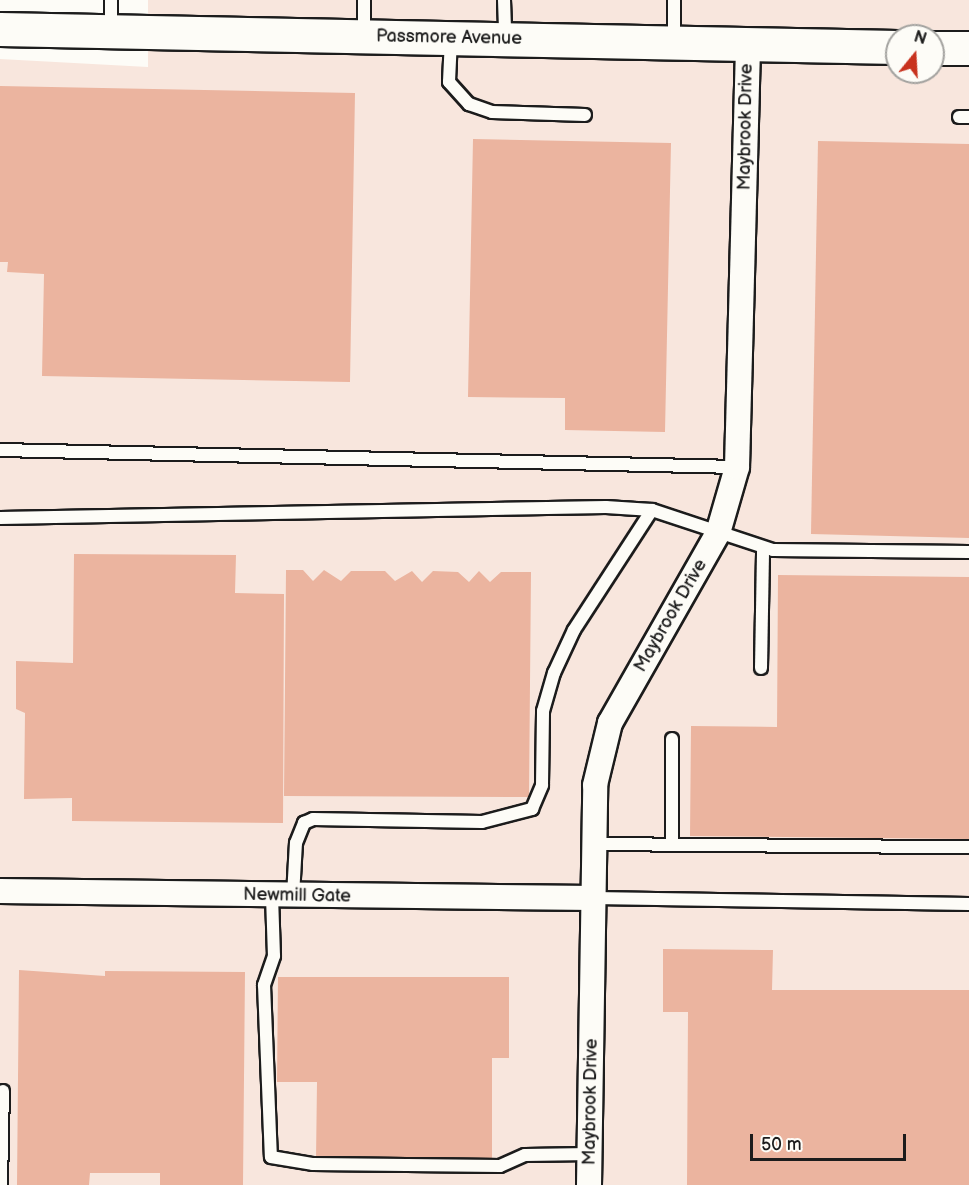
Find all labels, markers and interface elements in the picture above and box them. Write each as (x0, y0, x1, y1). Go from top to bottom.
north arrow (885, 24, 945, 84)
street label: Passmore Avenue (376, 26, 522, 50)
text: N (911, 27, 929, 49)
street label: Maybrook Drive (734, 64, 758, 190)
street label: Maybrook Drive (630, 556, 712, 676)
street label: Newmill Gate (243, 884, 351, 908)
street label: Maybrook Drive (579, 1039, 603, 1165)
scale bar (753, 1122, 909, 1160)
text: 50 m (761, 1134, 802, 1155)

